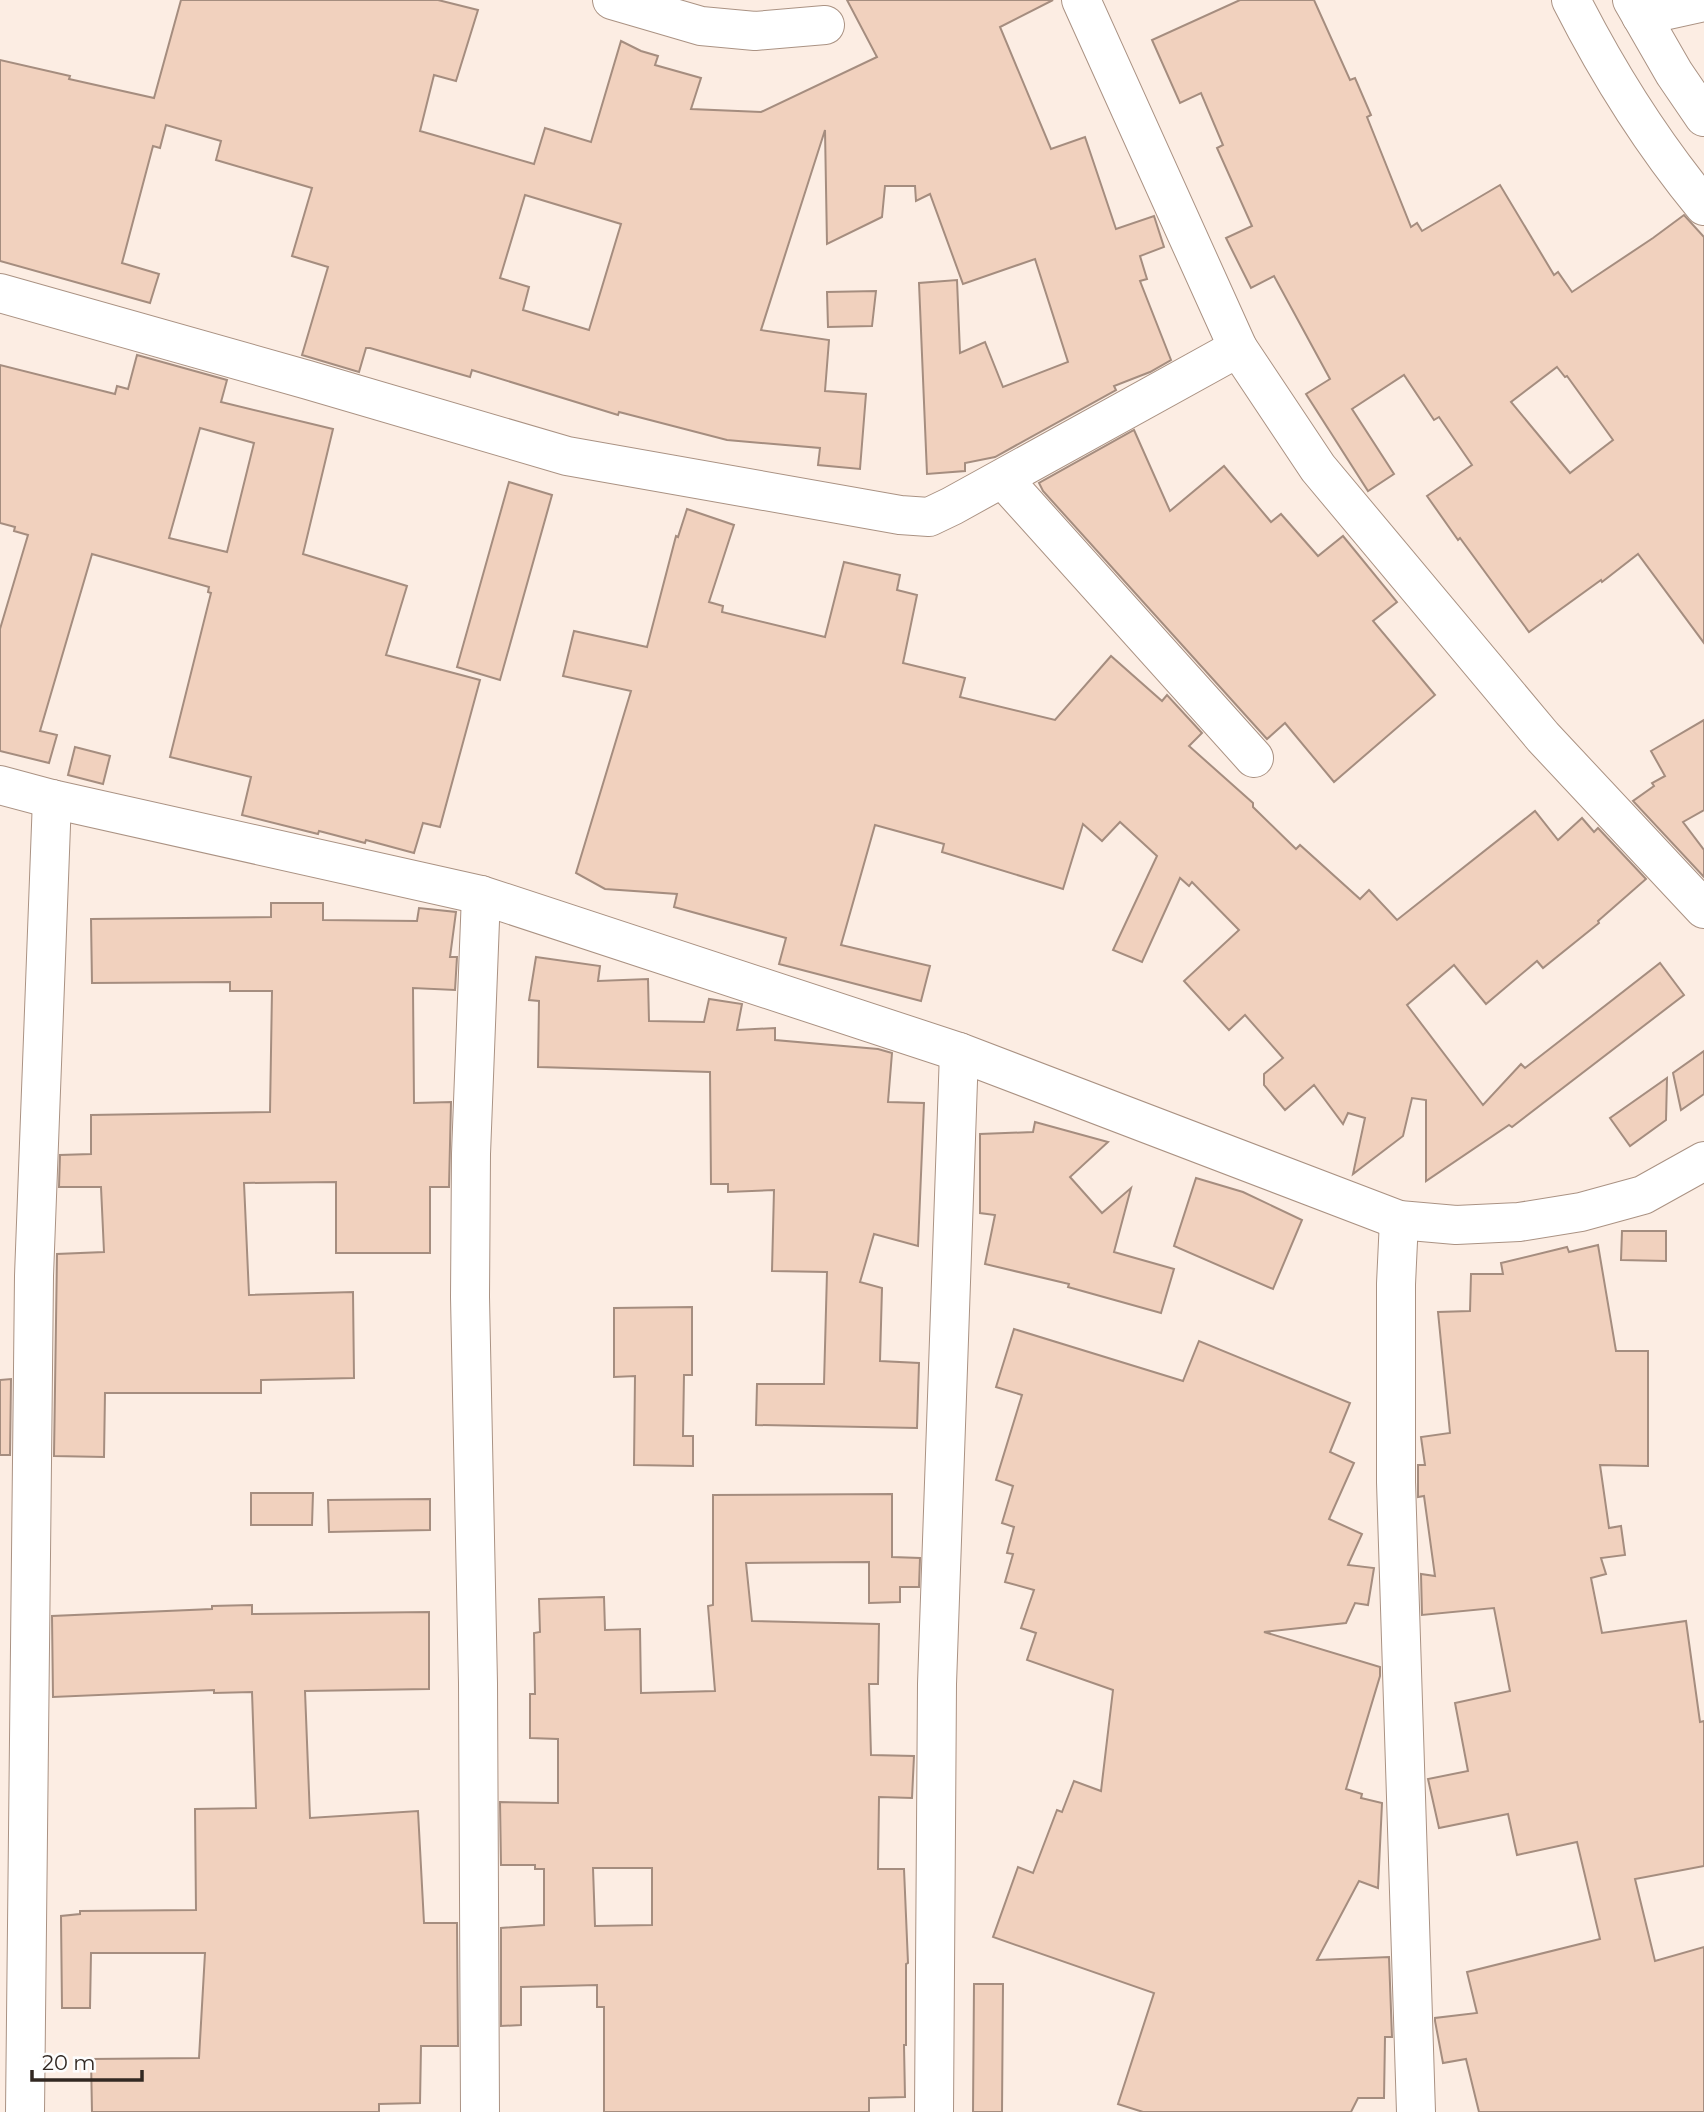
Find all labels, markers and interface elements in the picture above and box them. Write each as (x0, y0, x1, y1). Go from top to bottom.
scale bar (32, 2038, 142, 2082)
text: 20 m (42, 2050, 96, 2075)

